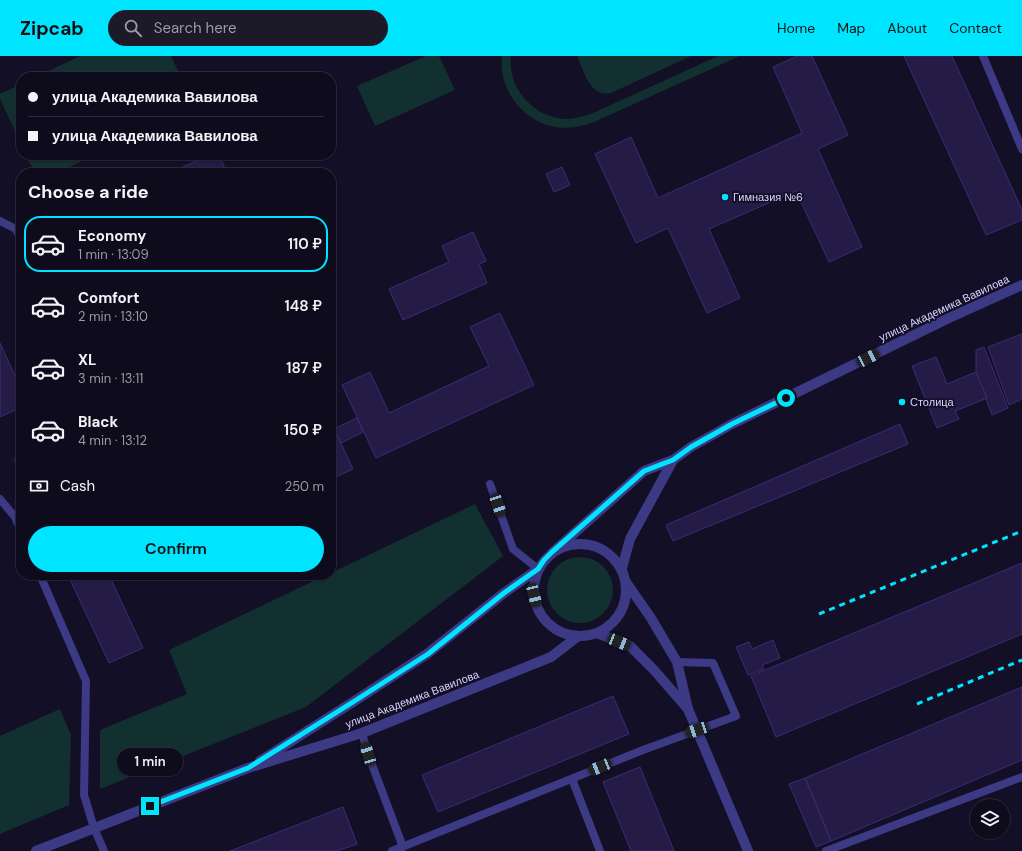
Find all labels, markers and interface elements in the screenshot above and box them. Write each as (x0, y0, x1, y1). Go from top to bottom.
search box (108, 10, 388, 46)
text: Zipcab (20, 16, 84, 41)
icon: search (122, 17, 144, 39)
text: Search here (154, 18, 237, 38)
text: Home (777, 19, 815, 37)
text: Map (837, 19, 865, 37)
text: About (887, 19, 927, 37)
text: Contact (949, 19, 1002, 37)
text: улица Академика Вавилова (52, 87, 258, 107)
text: улица Академика Вавилова (52, 126, 258, 146)
text: Choose a ride (28, 180, 149, 204)
place label: Гимназия №6 (733, 190, 803, 204)
marker: Гимназия №6 (720, 192, 730, 202)
icon: car (30, 226, 66, 262)
text: Economy (78, 226, 146, 246)
text: 110 ₽ (288, 234, 322, 254)
text: 1 min · 13:09 (78, 246, 149, 263)
street label: улица Академика Вавилова (877, 271, 1012, 344)
icon: car (30, 288, 66, 324)
text: Comfort (78, 288, 139, 308)
text: 148 ₽ (284, 296, 322, 316)
text: 2 min · 13:10 (78, 308, 148, 325)
car (855, 347, 881, 369)
icon: car (30, 350, 66, 386)
text: XL (78, 350, 96, 370)
text: 187 ₽ (286, 358, 322, 378)
text: 3 min · 13:11 (78, 370, 143, 387)
route start (777, 389, 795, 407)
place label: Столица (910, 395, 955, 409)
marker: Столица (897, 397, 907, 407)
icon: car (30, 412, 66, 448)
text: Black (78, 412, 118, 432)
text: 150 ₽ (284, 420, 322, 440)
text: 4 min · 13:12 (78, 432, 147, 449)
icon: cash (28, 475, 50, 497)
text: Cash (60, 476, 95, 496)
text: 250 m (285, 478, 324, 495)
car (488, 492, 508, 518)
button: Confirm (28, 526, 324, 572)
car (525, 582, 543, 608)
car (606, 632, 632, 652)
street label: улица Академика Вавилова (343, 667, 482, 731)
car (684, 720, 710, 740)
car (359, 741, 377, 767)
callout: 1 min (117, 748, 183, 776)
text: 1 min (134, 753, 166, 770)
car (587, 757, 613, 777)
route end (141, 797, 159, 815)
map controls (970, 799, 1010, 839)
button: layers (970, 799, 1010, 839)

